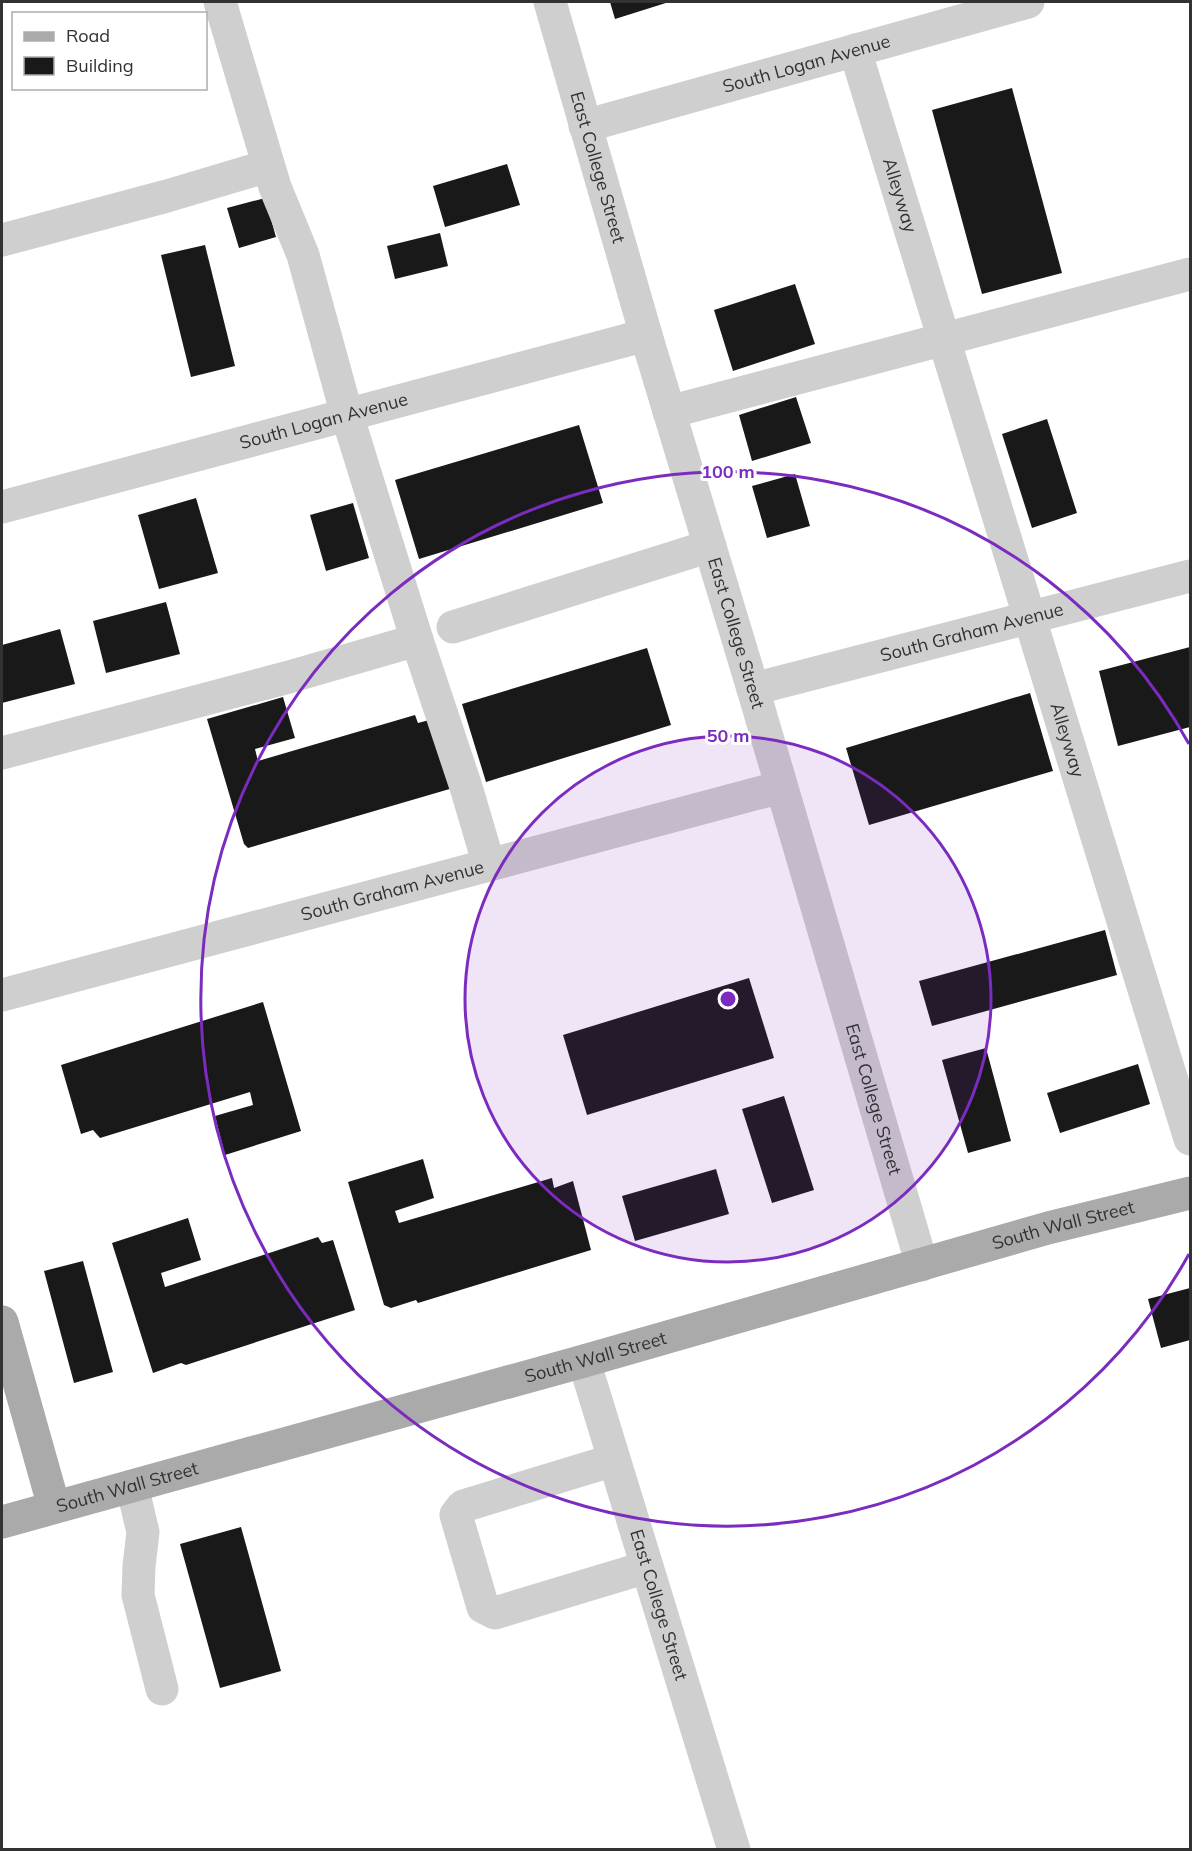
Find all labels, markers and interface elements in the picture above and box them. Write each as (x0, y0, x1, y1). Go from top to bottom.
legend (12, 12, 207, 90)
text: Road (66, 24, 110, 47)
street label: South Logan Avenue (720, 29, 893, 98)
text: Building (66, 54, 134, 77)
street label: East College Street (565, 89, 631, 246)
street label: Alleyway (878, 155, 923, 236)
street label: South Logan Avenue (237, 387, 410, 454)
text: 100 m (701, 460, 755, 483)
street label: East College Street (703, 555, 770, 711)
street label: South Graham Avenue (878, 597, 1066, 667)
street label: Alleyway (1045, 700, 1090, 781)
text: 50 m (707, 724, 749, 747)
street label: South Graham Avenue (298, 855, 486, 926)
centre of rings (718, 989, 738, 1009)
street label: East College Street (841, 1021, 907, 1178)
street label: South Wall Street (989, 1195, 1137, 1254)
street label: South Wall Street (522, 1326, 669, 1388)
street label: South Wall Street (54, 1456, 201, 1517)
street label: East College Street (625, 1526, 693, 1683)

